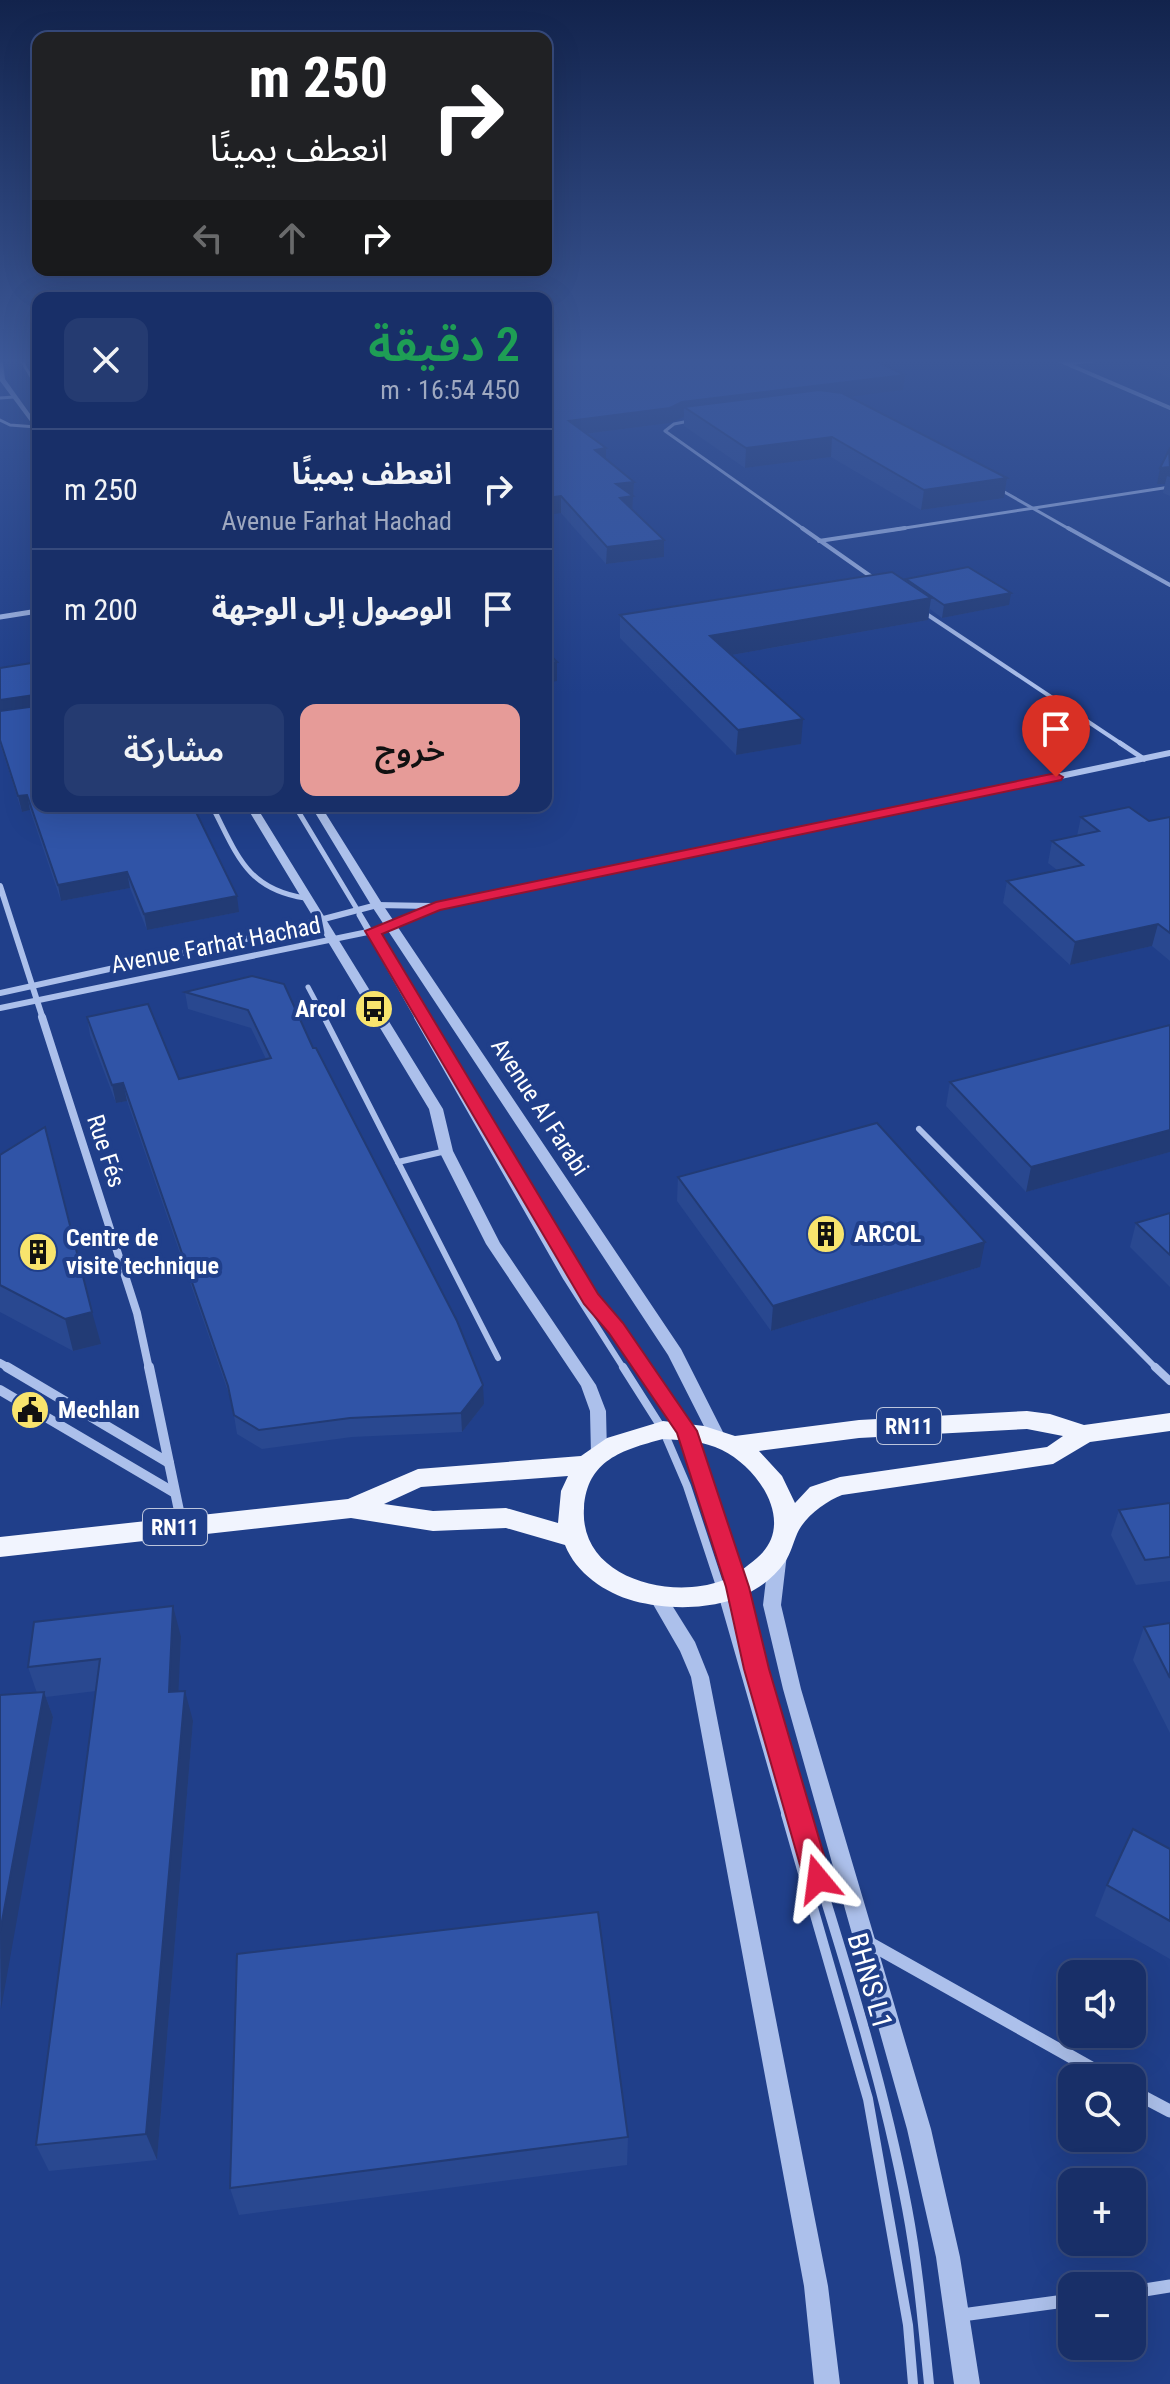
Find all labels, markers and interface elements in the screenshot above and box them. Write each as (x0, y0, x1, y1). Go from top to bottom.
text: 250 m (249, 45, 388, 111)
icon: right (416, 64, 520, 168)
text: انعطف يمينًا (210, 128, 388, 170)
icon: left (186, 216, 230, 260)
icon: ahead (270, 216, 314, 260)
icon: right (354, 216, 398, 260)
text: 2 دقيقة (368, 316, 520, 373)
button: close (64, 318, 148, 402)
text: 450 m · 16:54 (380, 375, 520, 405)
text: انعطف يمينًا (292, 456, 452, 491)
icon: right (476, 467, 520, 511)
text: 250 m (64, 472, 138, 507)
text: Avenue Farhat Hachad (222, 506, 452, 536)
icon: arrive (476, 587, 520, 631)
text: الوصول إلى الوجهة (212, 591, 452, 626)
text: 200 m (64, 592, 138, 627)
pin (1022, 695, 1090, 777)
button: مشاركة (64, 704, 284, 796)
button: خروج (300, 704, 520, 796)
icon: arrive (1034, 707, 1078, 751)
street label: Avenue Farhat Hachad (109, 911, 323, 979)
bus stop icon: Arcol (353, 988, 395, 1030)
place label: Arcol (295, 995, 346, 1023)
street label: Avenue Al Farabi (485, 1033, 595, 1181)
street label: Rue Fés (81, 1111, 131, 1191)
building icon: ARCOL (805, 1213, 847, 1255)
place label: ARCOL (854, 1220, 921, 1248)
place label: Centre de visite technique (66, 1224, 219, 1280)
building icon: Centre de visite technique (17, 1231, 59, 1273)
public building icon: Mechlan (9, 1389, 51, 1431)
place label: Mechlan (58, 1396, 140, 1424)
road number: RN11 (877, 1408, 941, 1444)
road number: RN11 (143, 1509, 207, 1545)
position arrow (776, 1837, 860, 1921)
street label: BHNS L1 (841, 1929, 899, 2033)
map controls (1058, 1960, 1146, 2360)
button: sound (1058, 1960, 1146, 2048)
button: search (1058, 2064, 1146, 2152)
button: + (1058, 2168, 1146, 2256)
button: − (1058, 2272, 1146, 2360)

